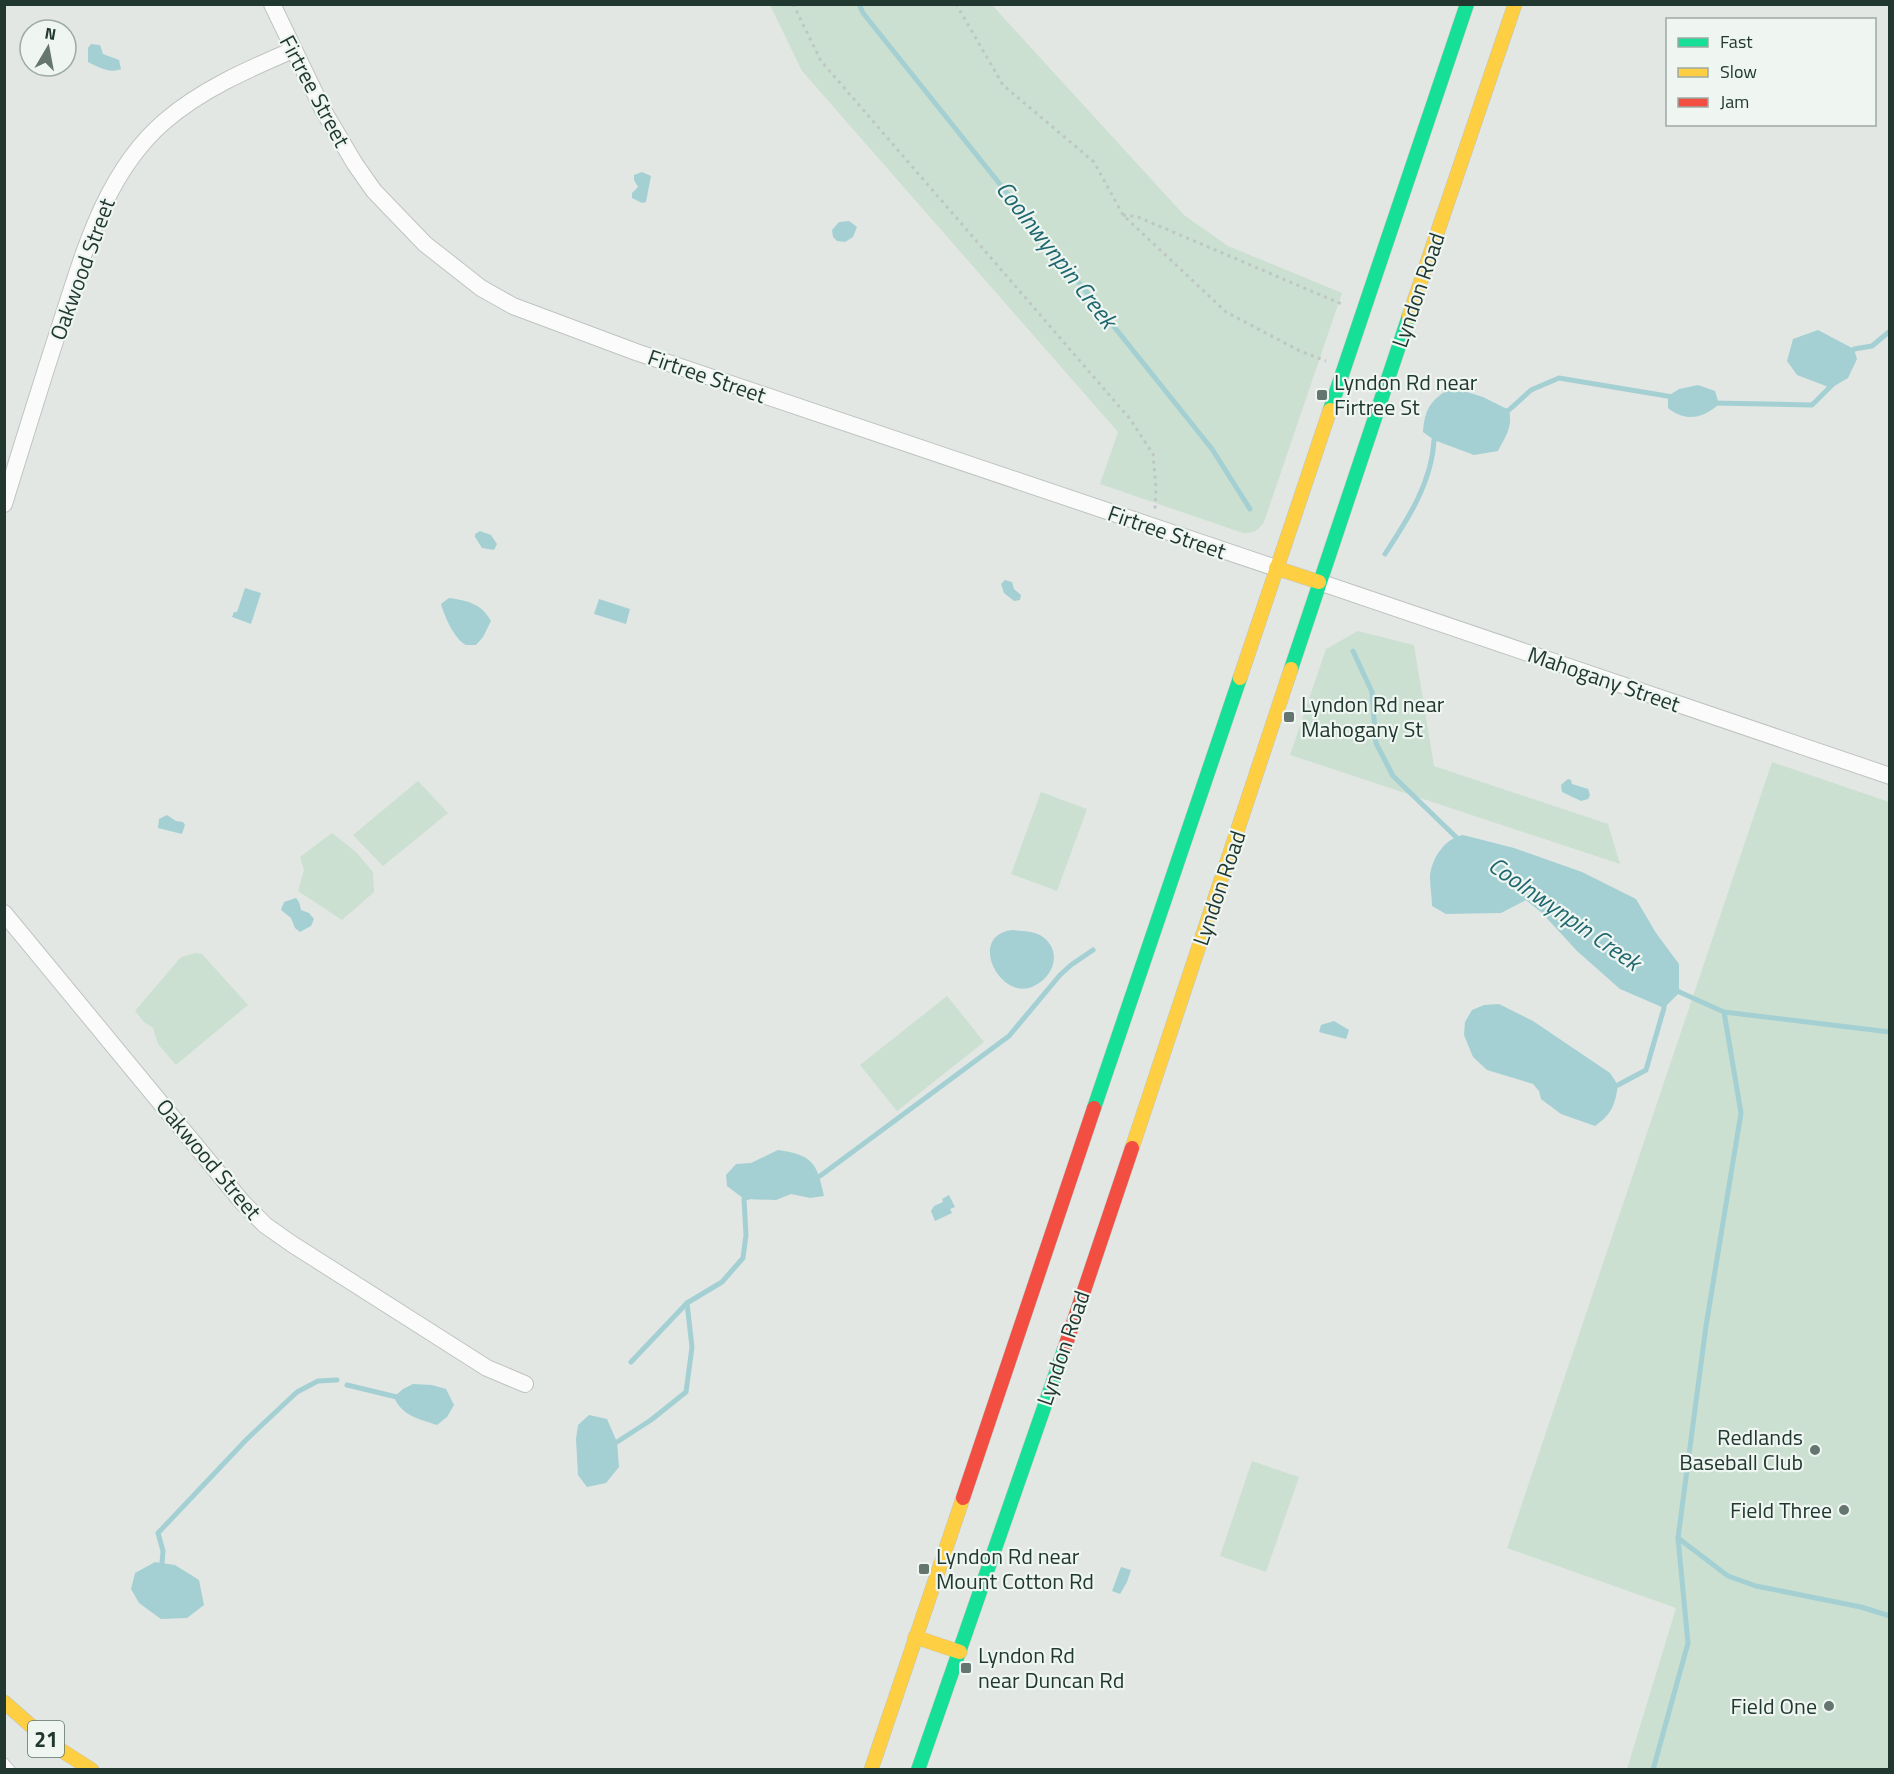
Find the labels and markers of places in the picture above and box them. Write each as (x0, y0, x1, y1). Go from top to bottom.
place label: Lyndon Rd near Firtree St (1334, 365, 1478, 424)
marker: Lyndon Rd near Firtree St (1315, 388, 1329, 402)
place label: Lyndon Rd near Mahogany St (1301, 687, 1445, 746)
marker: Lyndon Rd near Mahogany St (1282, 710, 1296, 724)
place label: Redlands Baseball Club (1679, 1420, 1803, 1479)
marker: Redlands Baseball Club (1808, 1443, 1822, 1457)
place label: Field Three (1730, 1493, 1832, 1527)
marker: Field Three (1837, 1503, 1851, 1517)
place label: Lyndon Rd near Mount Cotton Rd (936, 1539, 1094, 1598)
marker: Lyndon Rd near Mount Cotton Rd (917, 1562, 931, 1576)
place label: Lyndon Rd near Duncan Rd (978, 1638, 1124, 1697)
marker: Lyndon Rd near Duncan Rd (959, 1661, 973, 1675)
place label: Field One (1730, 1689, 1817, 1723)
marker: Field One (1822, 1699, 1836, 1713)

